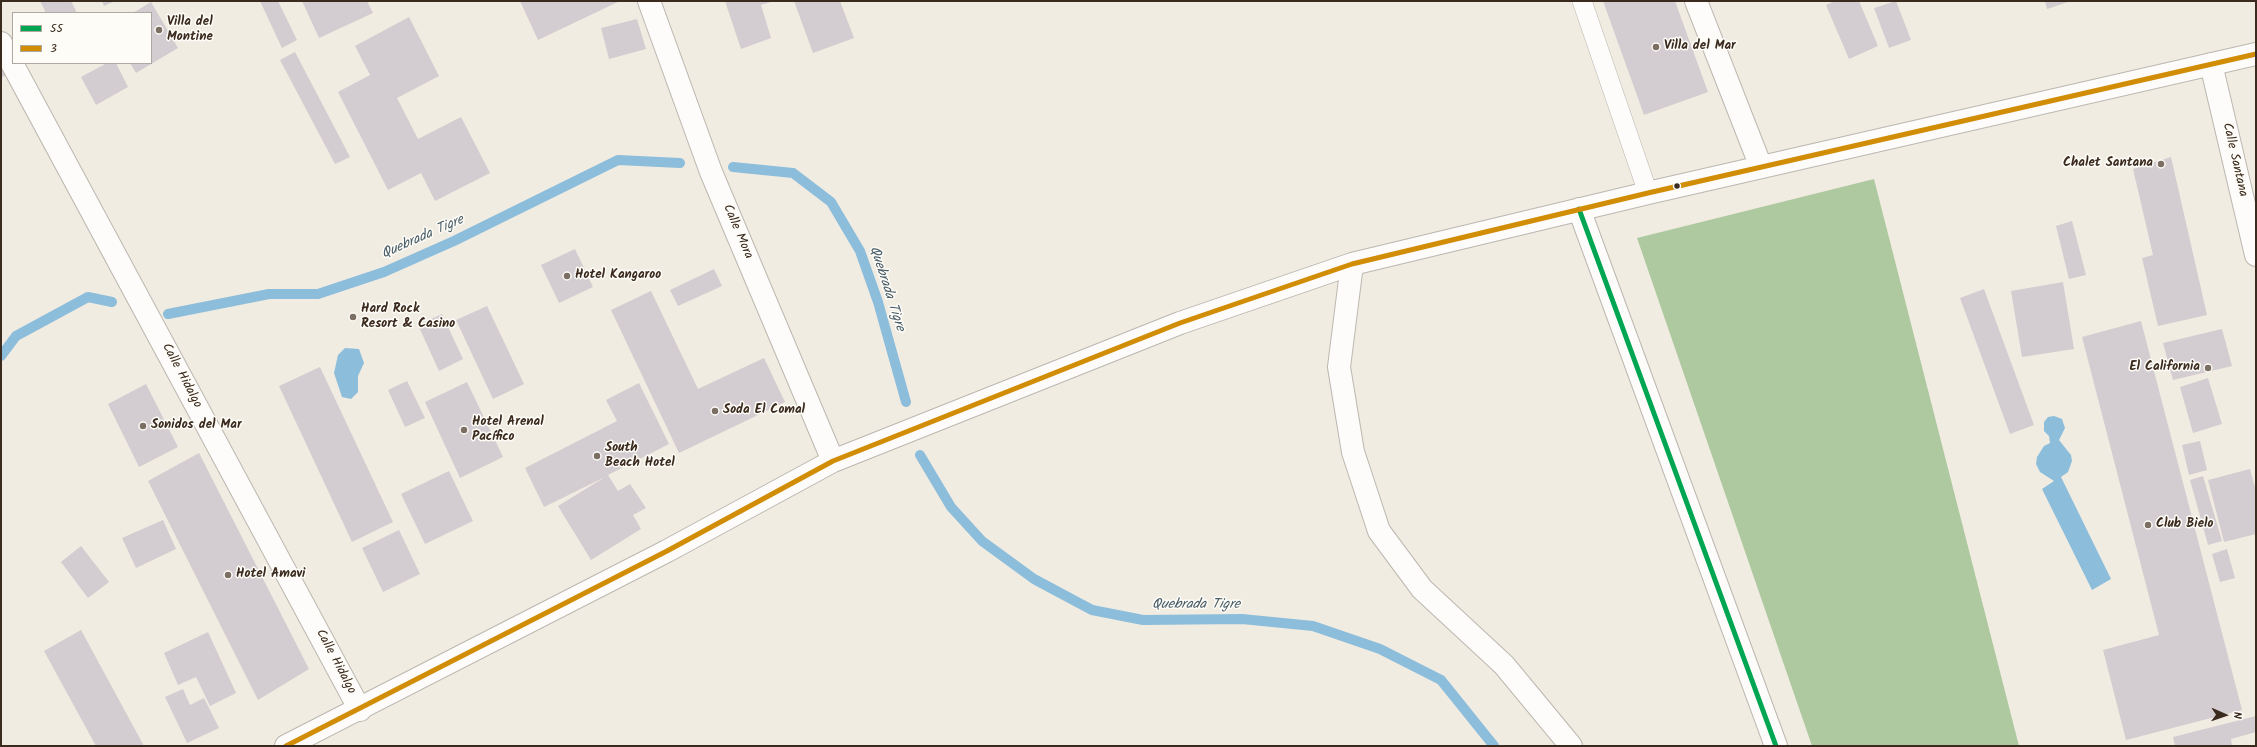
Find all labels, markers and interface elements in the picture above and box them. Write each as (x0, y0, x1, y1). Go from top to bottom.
legend (12, 12, 152, 64)
place label: Villa del Montine (167, 15, 213, 46)
text: 55 (50, 19, 63, 38)
marker: Villa del Montine (154, 25, 164, 35)
text: 3 (50, 39, 57, 58)
place label: Villa del Mar (1664, 39, 1736, 55)
marker: Villa del Mar (1651, 42, 1661, 52)
street label: Calle Santana (2218, 122, 2250, 198)
place label: Chalet Santana (2063, 156, 2153, 172)
marker: Chalet Santana (2156, 159, 2166, 169)
unlabelled marker (1672, 181, 1682, 191)
street label: Calle Mora (719, 202, 755, 262)
water label: Quebrada Tigre (379, 212, 467, 264)
water label: Quebrada Tigre (864, 244, 908, 334)
place label: Hotel Kangaroo (575, 268, 661, 284)
marker: Hotel Kangaroo (562, 271, 572, 281)
place label: Hard Rock Resort & Casino (361, 302, 455, 333)
marker: Hard Rock Resort & Casino (348, 312, 358, 322)
street label: Calle Hidalgo (157, 341, 205, 411)
place label: El California (2129, 360, 2200, 376)
marker: El California (2203, 363, 2213, 373)
place label: Soda El Comal (723, 403, 805, 419)
marker: Soda El Comal (710, 406, 720, 416)
place label: Hotel Arenal Pacífico (472, 415, 544, 446)
place label: Sonidos del Mar (151, 418, 242, 434)
marker: Sonidos del Mar (138, 421, 148, 431)
marker: Hotel Arenal Pacífico (459, 425, 469, 435)
place label: South Beach Hotel (605, 441, 675, 472)
marker: South Beach Hotel (592, 451, 602, 461)
place label: Club Bielo (2156, 517, 2213, 533)
marker: Club Bielo (2143, 520, 2153, 530)
place label: Hotel Amavi (236, 567, 305, 583)
marker: Hotel Amavi (223, 570, 233, 580)
water label: Quebrada Tigre (1152, 598, 1240, 614)
street label: Calle Hidalgo (311, 627, 359, 697)
north arrow (2205, 695, 2245, 735)
text: N (2228, 712, 2246, 719)

